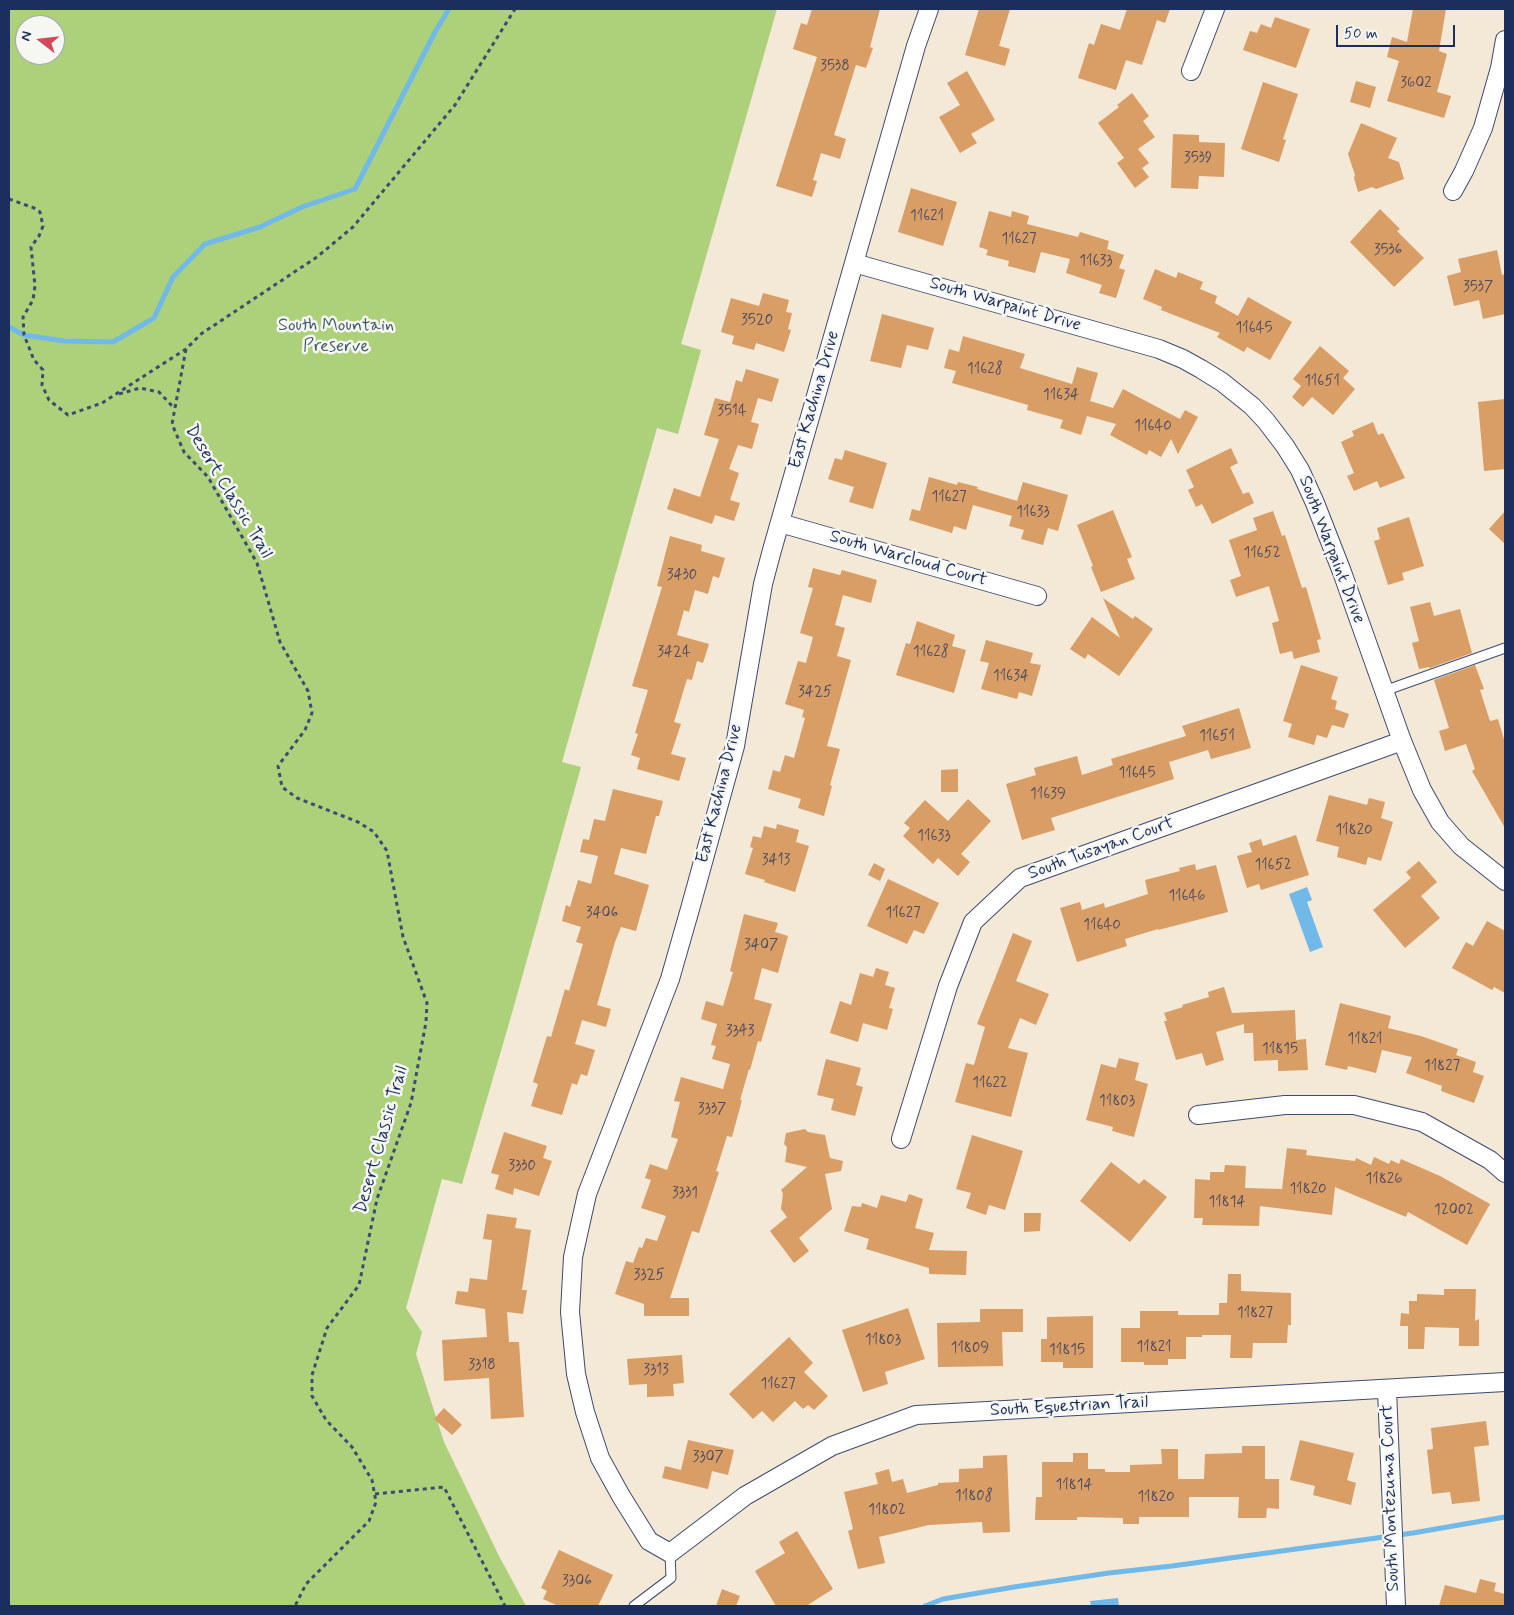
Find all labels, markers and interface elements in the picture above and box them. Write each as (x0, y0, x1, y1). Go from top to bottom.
north arrow (15, 15, 65, 65)
scale bar (1339, 15, 1458, 47)
text: 50 m (1344, 24, 1378, 44)
text: N (17, 29, 36, 43)
house number: 3538 (820, 58, 850, 76)
house number: 3602 (1400, 75, 1432, 93)
house number: 3539 (1184, 150, 1212, 168)
house number: 11621 (910, 208, 944, 226)
house number: 11627 (1001, 231, 1037, 249)
house number: 3536 (1374, 242, 1402, 260)
house number: 11633 (1079, 253, 1113, 271)
street label: South Warpaint Drive (927, 273, 1083, 337)
house number: 3537 (1463, 279, 1493, 297)
house number: 3520 (741, 312, 773, 330)
park label: South Mountain Preserve (278, 315, 394, 358)
house number: 11645 (1236, 320, 1272, 338)
street label: East Kachina Drive (785, 328, 845, 472)
house number: 11628 (967, 361, 1003, 379)
house number: 11651 (1304, 373, 1340, 391)
house number: 11634 (1043, 387, 1079, 405)
house number: 3514 (717, 403, 747, 421)
house number: 11640 (1134, 418, 1172, 436)
street label: Desert Classic Trail (180, 421, 276, 563)
street label: South Warpaint Drive (1293, 473, 1369, 627)
house number: 11627 (931, 489, 967, 507)
house number: 11633 (1016, 504, 1050, 522)
street label: South Warcloud Court (827, 526, 989, 592)
house number: 11652 (1243, 545, 1281, 563)
house number: 3430 (667, 567, 697, 585)
house number: 3424 (657, 644, 691, 662)
house number: 11628 (913, 644, 949, 662)
house number: 11634 (993, 668, 1029, 686)
house number: 3425 (798, 684, 832, 702)
street label: East Kachina Drive (692, 722, 748, 866)
house number: 11651 (1199, 728, 1235, 746)
house number: 11645 (1119, 765, 1155, 783)
house number: 11639 (1030, 786, 1066, 804)
street label: South Tusayan Court (1025, 813, 1177, 885)
house number: 11820 (1335, 822, 1373, 840)
house number: 11633 (917, 828, 951, 846)
house number: 3413 (762, 852, 790, 870)
house number: 11652 (1254, 857, 1292, 875)
house number: 11646 (1168, 888, 1206, 906)
house number: 3406 (586, 905, 618, 923)
house number: 11627 (885, 905, 921, 923)
house number: 11640 (1083, 917, 1121, 935)
house number: 3407 (744, 937, 778, 955)
house number: 3343 (726, 1023, 754, 1041)
house number: 11821 (1347, 1031, 1383, 1049)
house number: 11815 (1262, 1041, 1298, 1059)
house number: 11827 (1424, 1058, 1460, 1076)
street label: Desert Classic Trail (351, 1064, 413, 1216)
house number: 11622 (972, 1075, 1008, 1093)
house number: 11803 (1099, 1093, 1135, 1111)
house number: 3337 (698, 1101, 726, 1119)
house number: 3330 (508, 1158, 536, 1176)
house number: 11826 (1366, 1171, 1402, 1189)
house number: 11820 (1289, 1181, 1327, 1199)
house number: 3331 (672, 1185, 698, 1203)
house number: 11814 (1208, 1194, 1246, 1212)
house number: 12002 (1434, 1202, 1474, 1220)
house number: 3325 (633, 1267, 665, 1285)
house number: 11827 (1237, 1305, 1273, 1323)
house number: 11803 (865, 1332, 901, 1350)
house number: 11821 (1136, 1339, 1172, 1357)
house number: 11809 (951, 1340, 989, 1358)
house number: 11815 (1049, 1342, 1085, 1360)
house number: 3318 (468, 1357, 496, 1375)
house number: 3313 (643, 1362, 669, 1380)
house number: 11627 (760, 1376, 796, 1394)
street label: South Equestrian Trail (989, 1392, 1149, 1422)
street label: South Montezuma Court (1377, 1404, 1405, 1592)
house number: 3307 (692, 1449, 724, 1467)
house number: 11814 (1055, 1477, 1093, 1495)
house number: 11808 (955, 1488, 993, 1506)
house number: 11820 (1137, 1489, 1175, 1507)
house number: 11802 (868, 1502, 906, 1520)
house number: 3306 (562, 1573, 592, 1591)

